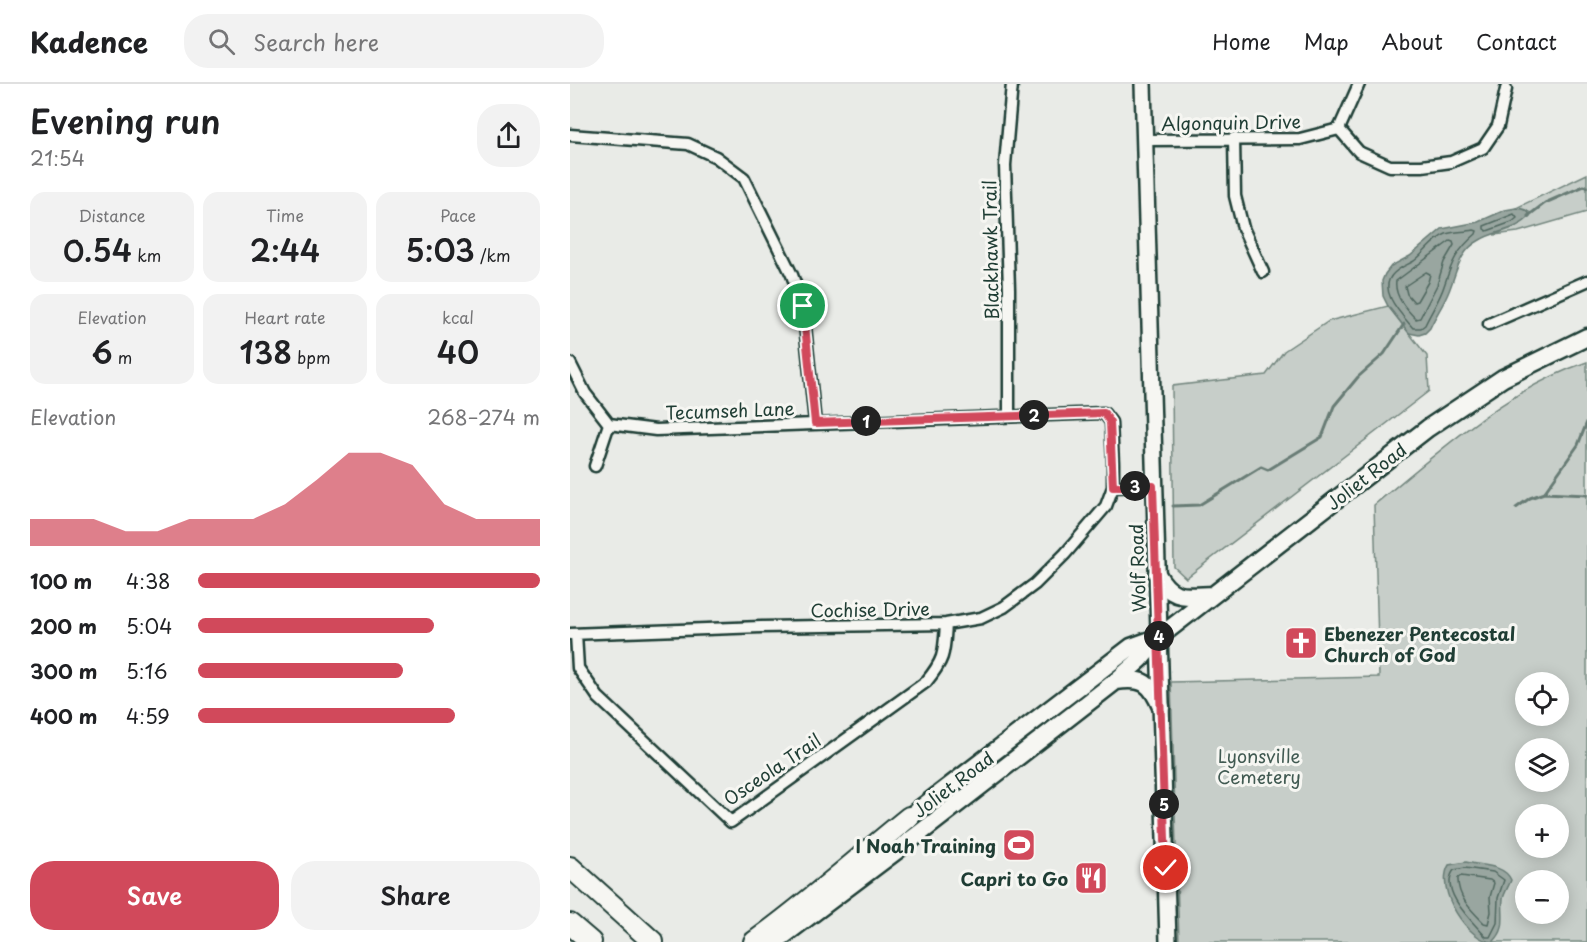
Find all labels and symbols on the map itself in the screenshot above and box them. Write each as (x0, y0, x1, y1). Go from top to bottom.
street label: Algonquin Drive (1161, 107, 1301, 137)
street label: Blackhawk Trail (975, 180, 1005, 320)
pin (777, 280, 828, 331)
street label: Tecumseh Lane (665, 394, 795, 426)
pin: 2 (1019, 400, 1049, 430)
pin: 1 (851, 406, 881, 436)
street label: Joliet Road (1320, 436, 1412, 516)
pin: 3 (1120, 471, 1150, 501)
street label: Wolf Road (1122, 523, 1152, 613)
street label: Cochise Drive (810, 594, 930, 624)
place label: Ebenezer Pentecostal Church of God (1324, 620, 1515, 668)
pin: 4 (1144, 621, 1174, 651)
church icon: Ebenezer Pentecostal Church of God (1283, 625, 1319, 661)
street label: Osceola Trail (718, 726, 826, 812)
park label: Lyonsville Cemetery (1217, 742, 1301, 790)
street label: Joliet Road (907, 744, 999, 824)
pin: 5 (1149, 789, 1179, 819)
sports icon: I Noah Training (1001, 827, 1037, 863)
place label: I Noah Training (856, 832, 996, 859)
pin (1140, 842, 1191, 893)
restaurant icon: Capri to Go (1073, 860, 1109, 896)
place label: Capri to Go (961, 865, 1068, 892)

